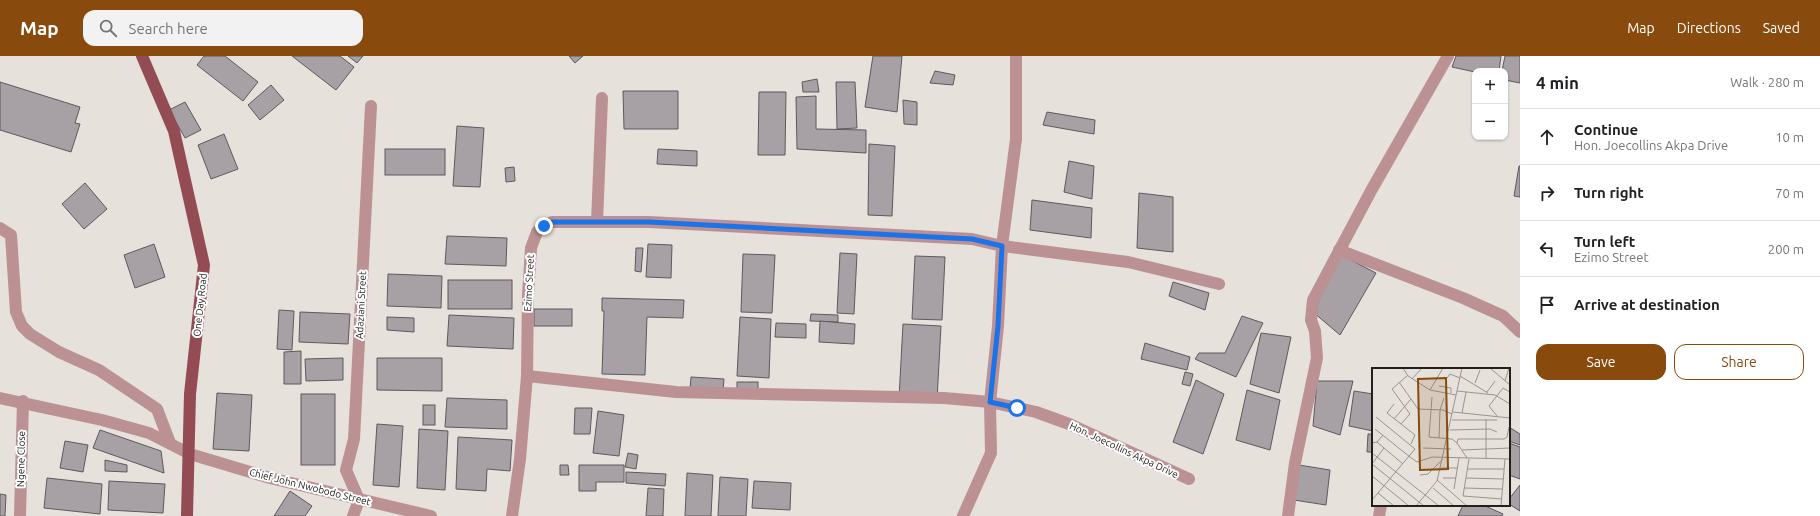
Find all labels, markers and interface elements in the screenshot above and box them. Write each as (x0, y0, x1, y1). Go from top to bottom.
search box (83, 10, 363, 46)
text: Map (20, 17, 59, 39)
icon: search (97, 17, 119, 39)
text: Search here (129, 20, 208, 37)
text: Map (1627, 20, 1655, 36)
text: Directions (1677, 20, 1741, 36)
text: Saved (1763, 20, 1800, 36)
map controls (1472, 68, 1508, 140)
button: + (1472, 68, 1508, 104)
text: 4 min (1536, 73, 1579, 92)
text: Walk · 280 m (1730, 75, 1804, 89)
button: − (1472, 104, 1508, 140)
text: Continue (1574, 121, 1638, 138)
icon: ahead (1536, 126, 1558, 148)
text: 10 m (1775, 130, 1804, 144)
text: Hon. Joecollins Akpa Drive (1574, 138, 1728, 152)
icon: right (1536, 182, 1558, 204)
text: Turn right (1574, 184, 1644, 201)
text: 70 m (1775, 186, 1804, 200)
route end (535, 217, 553, 235)
text: Turn left (1574, 233, 1635, 250)
icon: left (1536, 238, 1558, 260)
text: 200 m (1768, 242, 1804, 256)
text: Ezimo Street (1574, 250, 1649, 264)
street label: Ezimo Street (522, 254, 536, 312)
street label: Adaziani Street (354, 271, 368, 339)
street label: One Day Road (191, 273, 209, 337)
icon: arrive (1536, 294, 1558, 316)
text: Arrive at destination (1574, 296, 1720, 313)
button: Save (1536, 344, 1666, 380)
button: Share (1674, 344, 1804, 380)
inset map (1372, 368, 1510, 506)
route start (1008, 399, 1026, 417)
street label: Hon. Joecollins Akpa Drive (1068, 420, 1180, 480)
street label: Ngene Close (15, 431, 27, 487)
street label: Chief John Nwobodo Street (248, 467, 372, 507)

